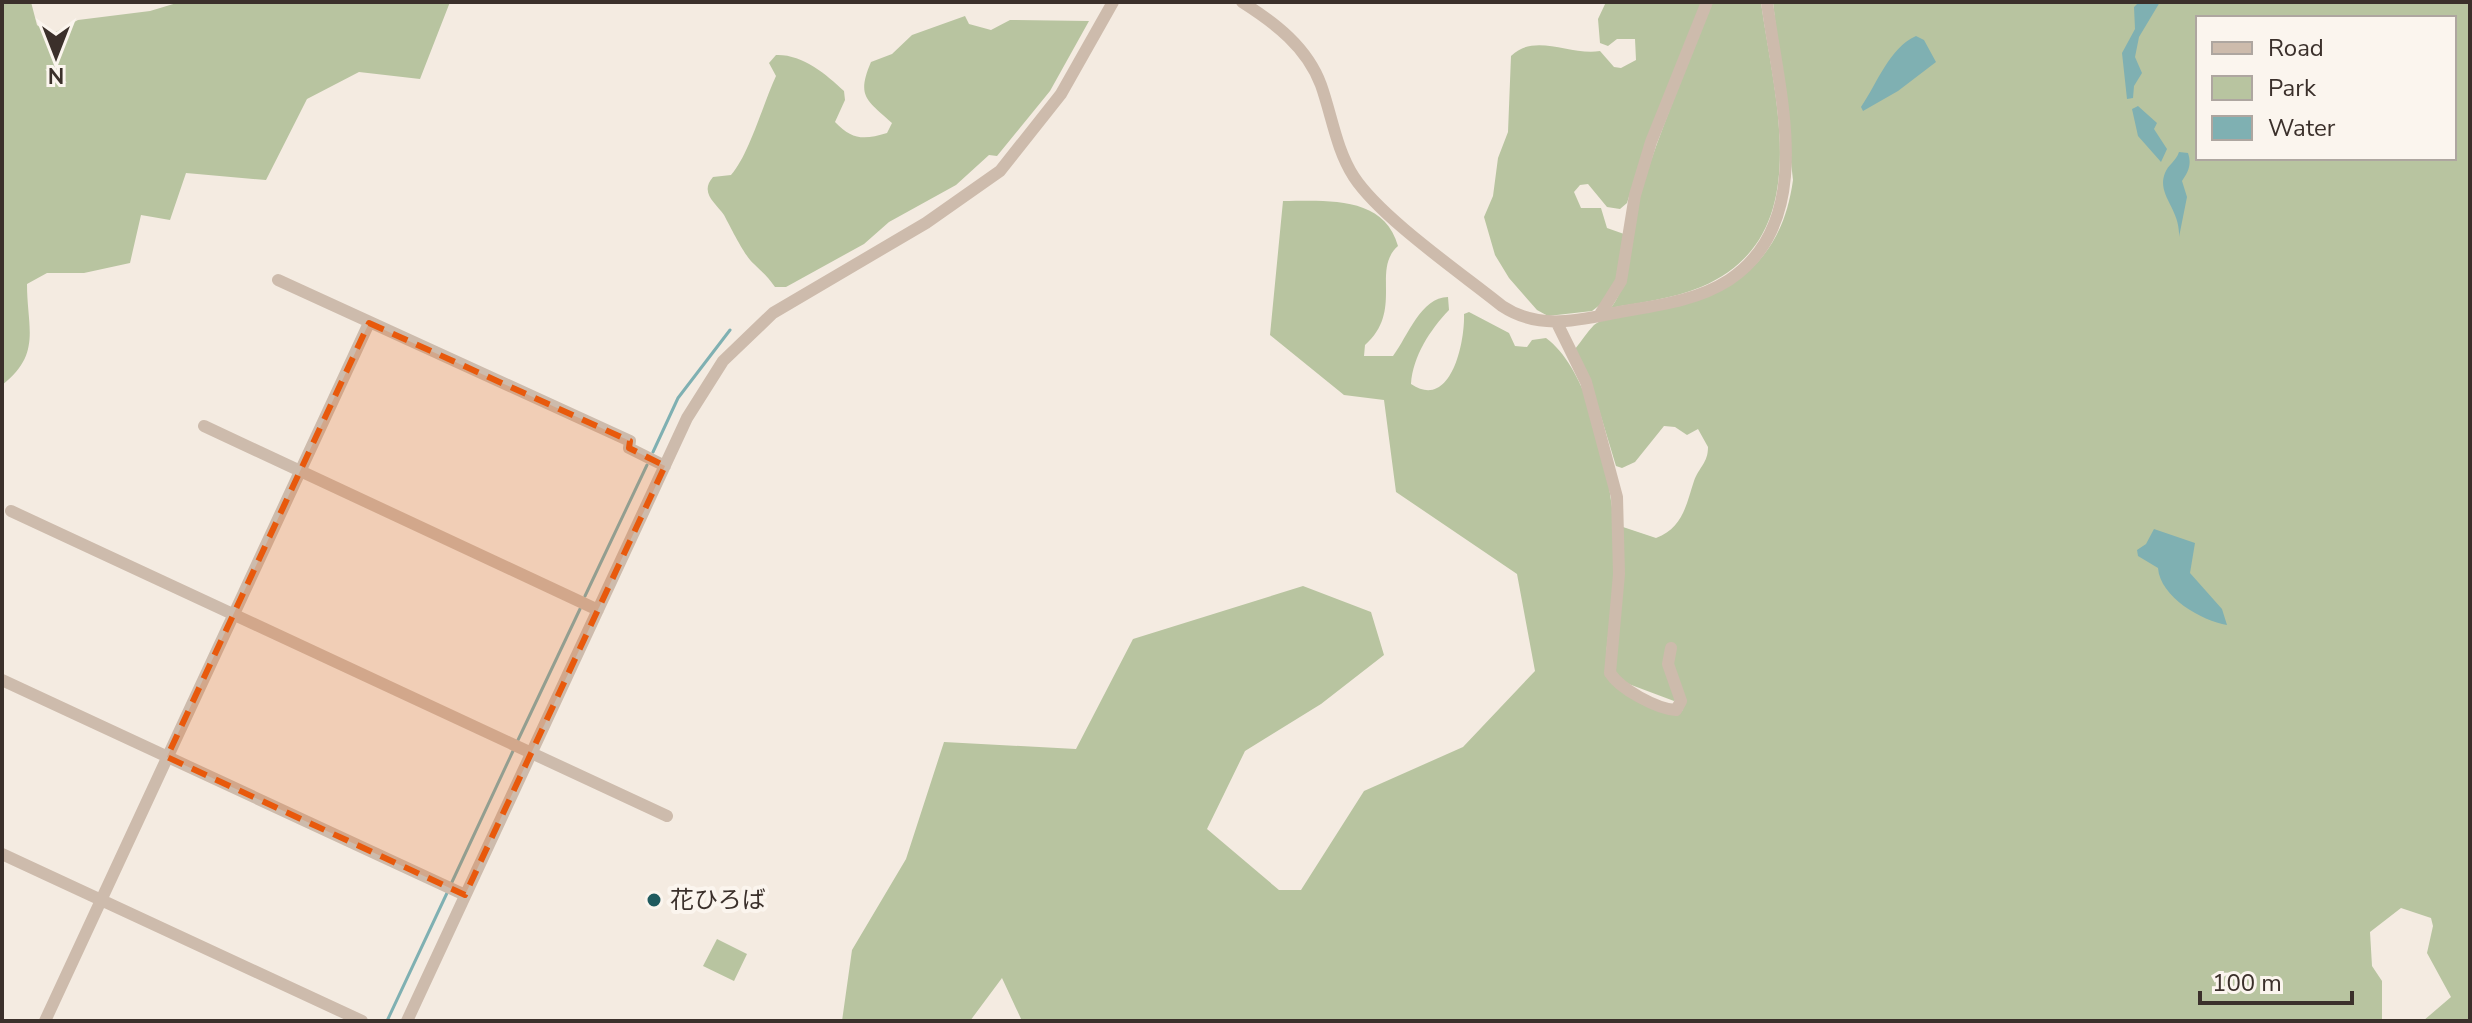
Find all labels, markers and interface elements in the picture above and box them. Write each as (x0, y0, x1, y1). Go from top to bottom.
north arrow (16, 16, 96, 96)
legend (2196, 16, 2456, 160)
text: Road (2268, 32, 2324, 64)
text: N (48, 60, 64, 90)
text: Park (2268, 72, 2317, 104)
text: Water (2268, 112, 2336, 144)
place label: 花ひろば (670, 884, 766, 916)
marker: 花ひろば (645, 891, 663, 909)
scale bar (2200, 955, 2352, 1005)
text: 100 m (2212, 967, 2282, 999)

